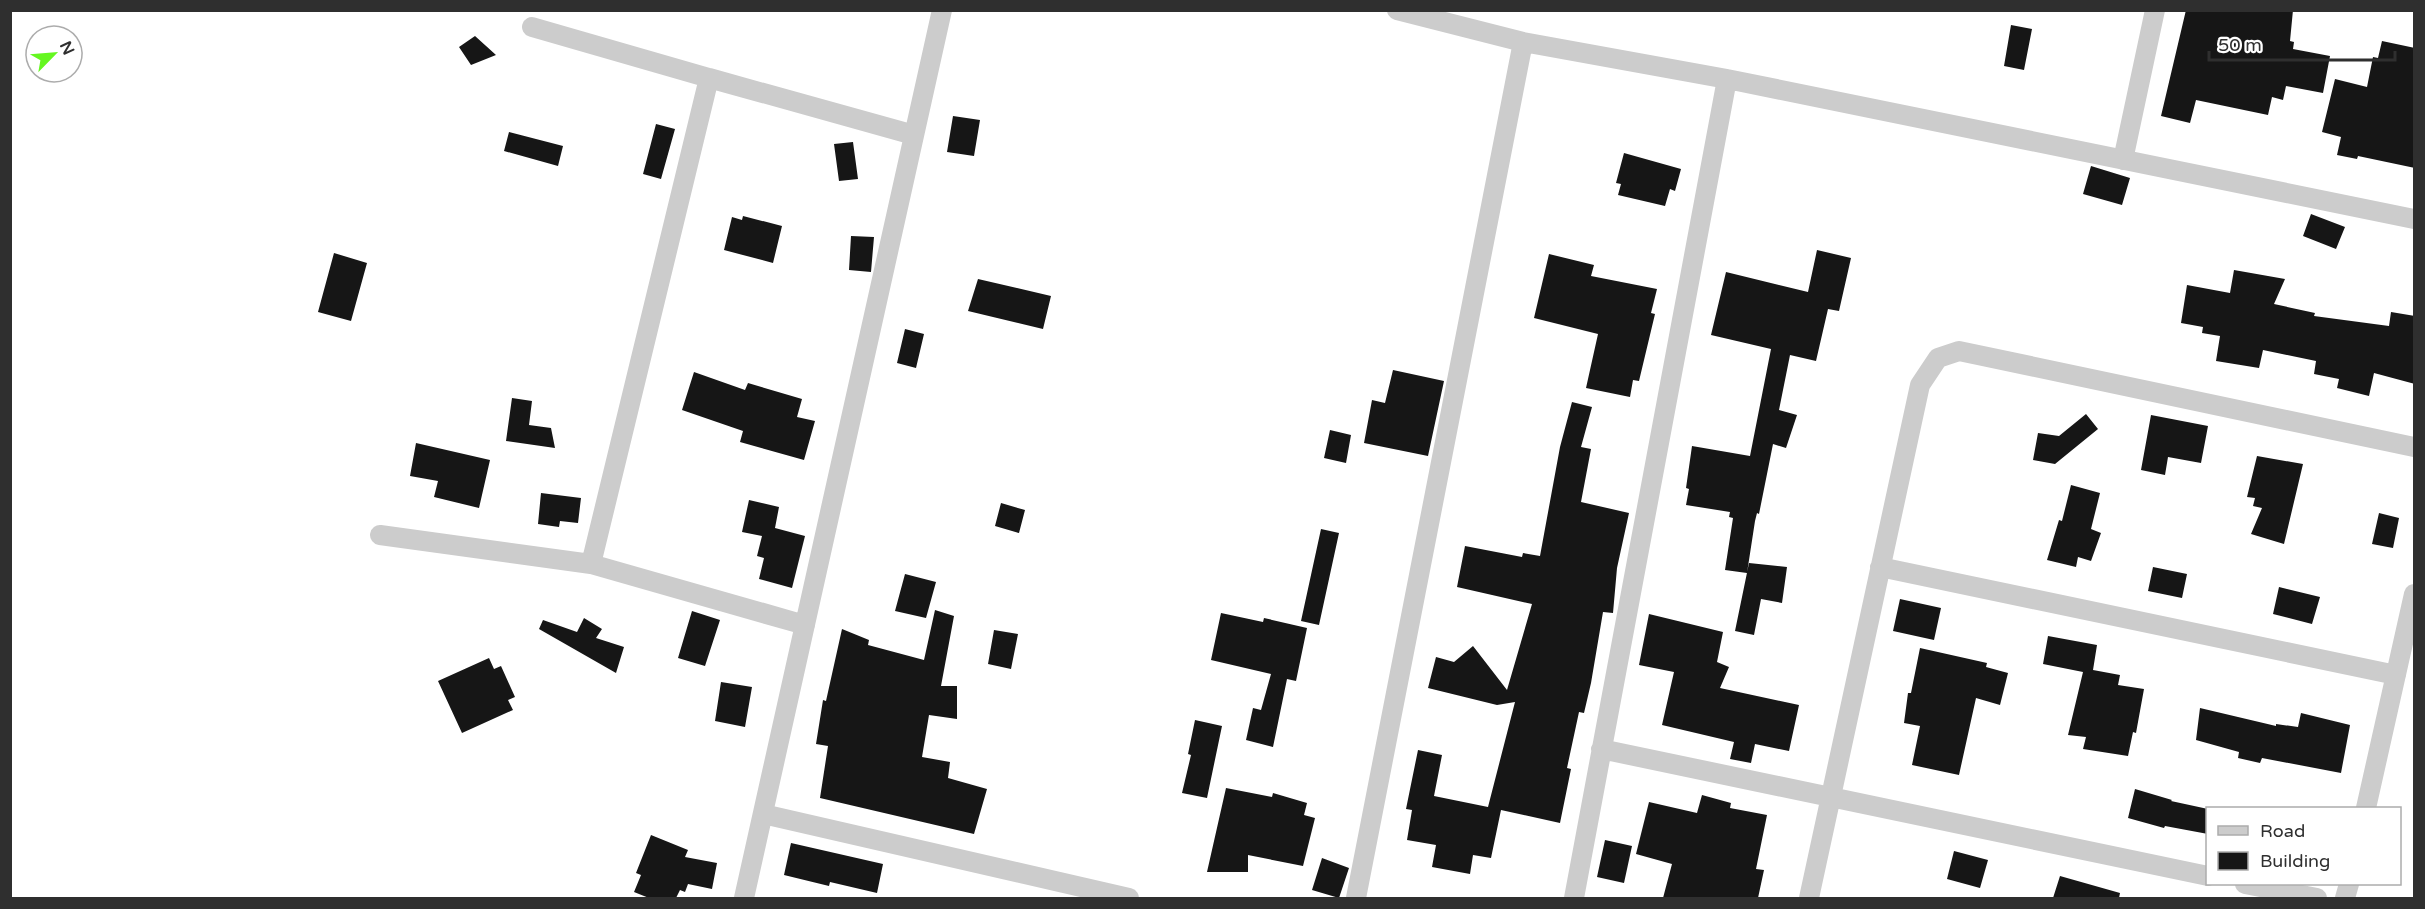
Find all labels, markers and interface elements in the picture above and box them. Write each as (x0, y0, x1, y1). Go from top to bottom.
north arrow (24, 24, 84, 84)
scale bar (2209, 24, 2395, 62)
text: 50 m (2218, 34, 2262, 56)
text: N (55, 38, 78, 58)
legend (2206, 807, 2401, 885)
text: Road (2260, 820, 2305, 842)
text: Building (2260, 850, 2330, 872)

